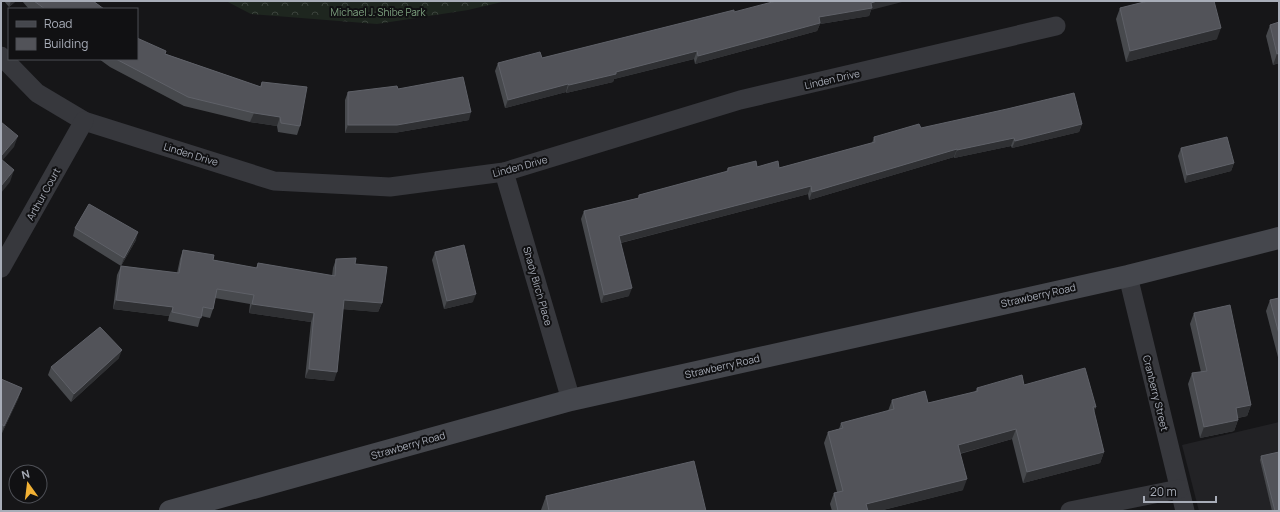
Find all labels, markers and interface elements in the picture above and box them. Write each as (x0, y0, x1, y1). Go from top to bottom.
park label: Michael J. Shibe Park (331, 5, 426, 19)
legend (8, 8, 138, 60)
text: Road (44, 15, 72, 32)
text: Building (44, 35, 88, 52)
street label: Linden Drive (803, 66, 861, 92)
street label: Linden Drive (162, 139, 220, 169)
street label: Linden Drive (491, 152, 549, 180)
street label: Arthur Court (23, 165, 63, 223)
street label: Shady Birch Place (520, 245, 556, 327)
street label: Strawberry Road (999, 280, 1077, 310)
street label: Strawberry Road (683, 351, 761, 381)
street label: Cranberry Street (1140, 354, 1172, 432)
street label: Strawberry Road (369, 428, 447, 462)
north arrow (8, 464, 48, 504)
text: N (20, 466, 31, 482)
scale bar (1144, 478, 1216, 504)
text: 20 m (1150, 483, 1177, 500)

